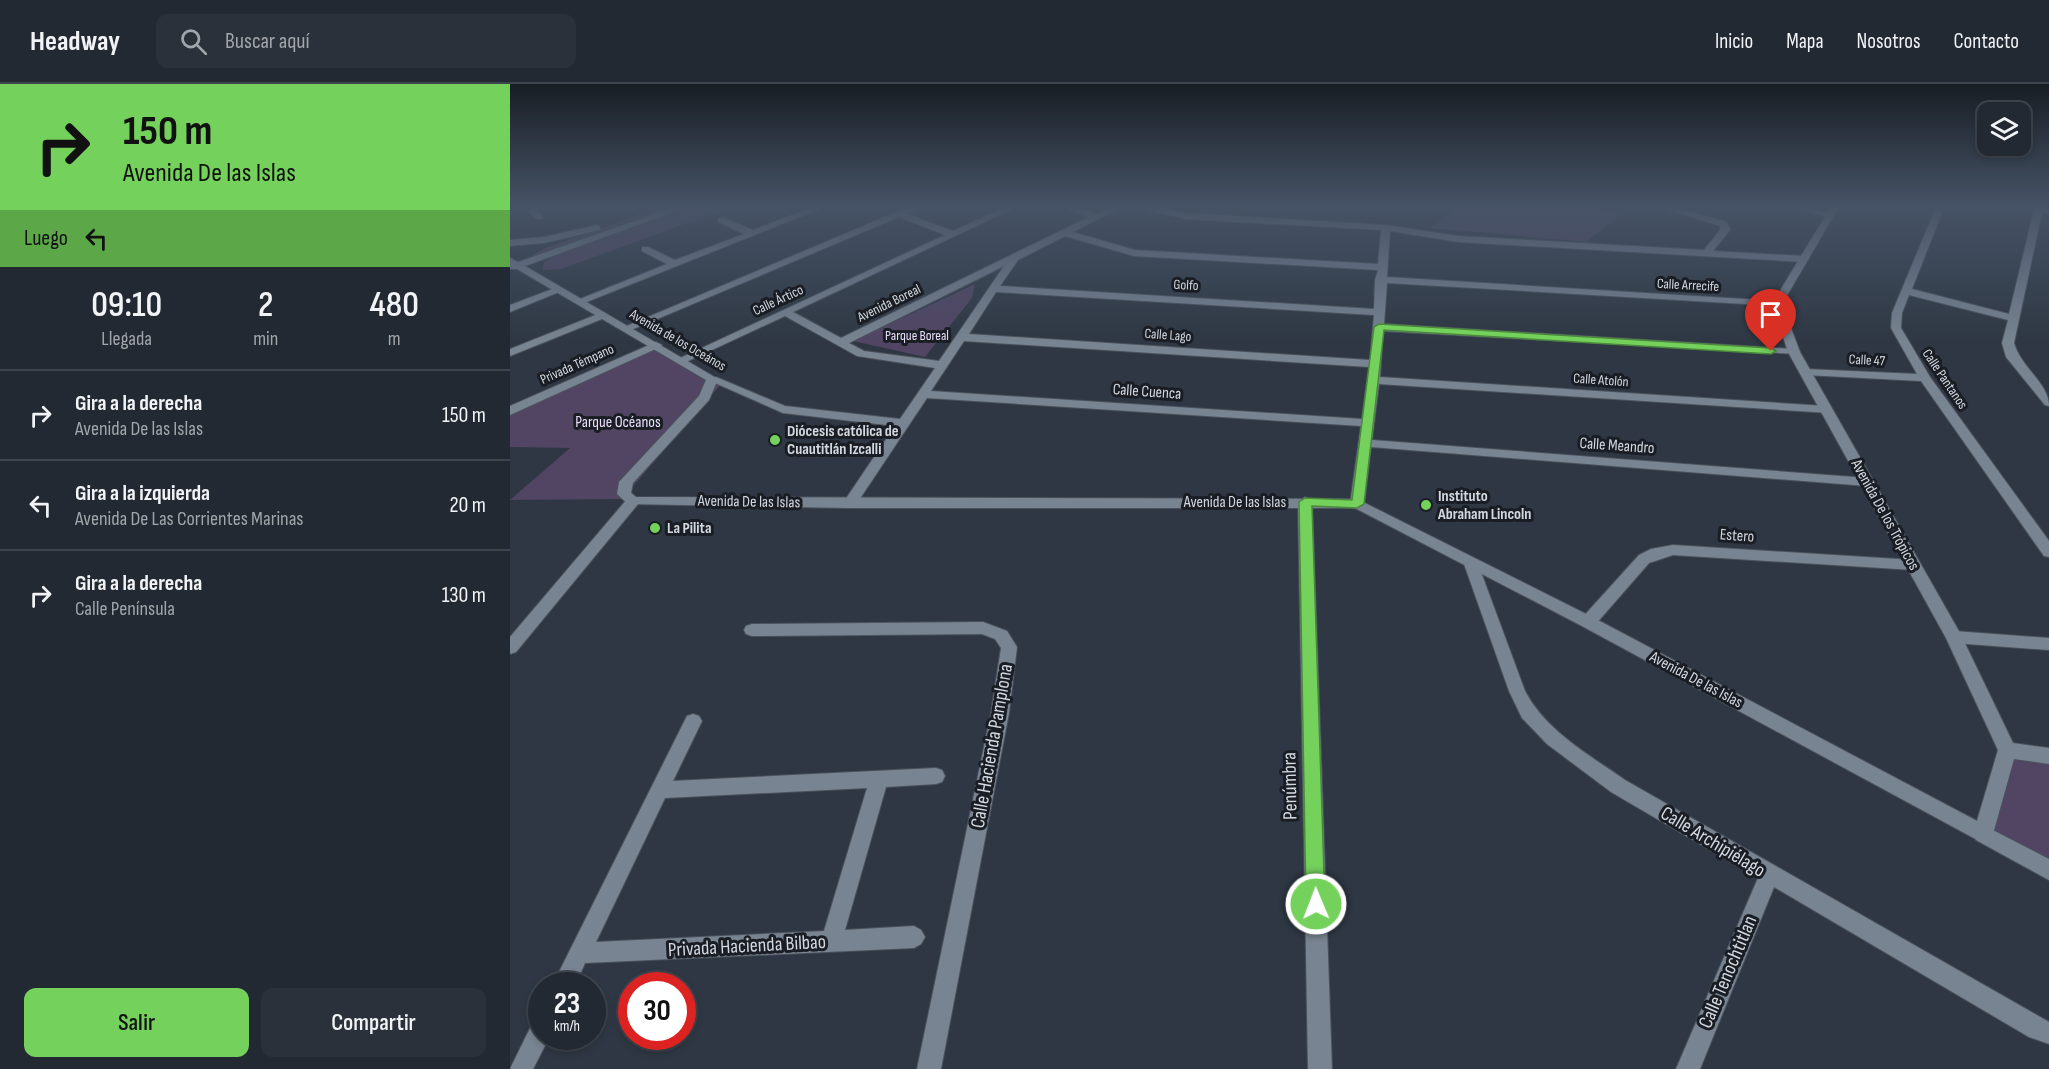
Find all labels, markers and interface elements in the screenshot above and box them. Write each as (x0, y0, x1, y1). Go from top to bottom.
search box (156, 14, 576, 68)
text: Headway (30, 25, 120, 58)
icon: search (177, 25, 210, 58)
text: Buscar aquí (225, 28, 310, 55)
text: Inicio (1715, 29, 1753, 54)
text: Mapa (1786, 29, 1824, 54)
text: Nosotros (1857, 29, 1921, 54)
text: Contacto (1954, 29, 2019, 54)
map controls (1977, 102, 2031, 156)
button: layers (1977, 102, 2031, 156)
text: 150 m (123, 106, 212, 157)
icon: right (24, 108, 102, 186)
text: Avenida De las Islas (123, 157, 296, 189)
icon: left (80, 222, 113, 255)
text: Luego (24, 225, 68, 252)
street label: Calle Arrecife (1656, 275, 1720, 295)
street label: Golfo (1173, 276, 1199, 294)
street label: Avenida Boreal (854, 280, 923, 326)
street label: Calle Ártico (750, 281, 806, 319)
text: 09:10 (91, 284, 162, 327)
text: 2 (258, 284, 273, 327)
text: 480 (370, 284, 419, 327)
pin (1745, 289, 1796, 351)
icon: arrive (1754, 298, 1787, 331)
street label: Avenida de los Oceános (626, 305, 729, 374)
street label: Calle Lago (1144, 325, 1192, 345)
text: Llegada (101, 327, 152, 351)
text: min (253, 327, 278, 351)
text: m (388, 327, 401, 351)
park label: Parque Boreal (885, 327, 949, 344)
street label: Privada Témpano (537, 340, 617, 388)
street label: Calle Pantanos (1919, 346, 1971, 412)
street label: Calle 47 (1848, 351, 1886, 369)
street label: Calle Atolón (1573, 370, 1629, 390)
street label: Calle Cuenca (1112, 380, 1182, 404)
text: Gira a la derecha (75, 390, 202, 417)
icon: right (24, 399, 57, 432)
text: 150 m (442, 402, 486, 429)
park label: Parque Océanos (575, 413, 661, 432)
text: Avenida De las Islas (75, 417, 203, 441)
place label: Diócesis católica de Cuautitlán Izcalli (787, 422, 899, 459)
marker: Diócesis católica de Cuautitlán Izcalli (768, 433, 782, 447)
street label: Calle Meandro (1579, 434, 1655, 458)
street label: Avenida De los Trópicos (1846, 455, 1923, 574)
text: Gira a la izquierda (75, 480, 210, 507)
place label: Instituto Abraham Lincoln (1437, 487, 1531, 524)
icon: left (24, 489, 57, 522)
text: 20 m (450, 492, 486, 519)
street label: Avenida De las Islas (697, 492, 801, 512)
street label: Avenida De las Islas (1183, 493, 1286, 512)
marker: Instituto Abraham Lincoln (1419, 498, 1433, 512)
text: Avenida De Las Corrientes Marinas (75, 507, 304, 531)
place label: La Pilita (667, 519, 711, 538)
marker: La Pilita (648, 521, 662, 535)
street label: Estero (1719, 525, 1755, 547)
text: Gira a la derecha (75, 570, 202, 597)
icon: right (24, 579, 57, 612)
text: 130 m (442, 582, 486, 609)
text: Calle Península (75, 597, 175, 621)
street label: Avenida De las Islas (1645, 647, 1746, 713)
street label: Calle Hacienda Pamplona (966, 662, 1018, 830)
street label: Penúmbra (1277, 752, 1303, 820)
street label: Calle Archipiélago (1656, 801, 1770, 883)
position arrow (1284, 872, 1348, 936)
street label: Calle Tenochtitlan (1694, 912, 1762, 1032)
street label: Privada Hacienda Bilbao (667, 930, 827, 962)
speed limit sign: 30 (618, 972, 696, 1050)
text: 23 (554, 986, 580, 1022)
button: Salir (24, 988, 249, 1057)
button: Compartir (261, 988, 486, 1057)
text: km/h (554, 1017, 580, 1036)

